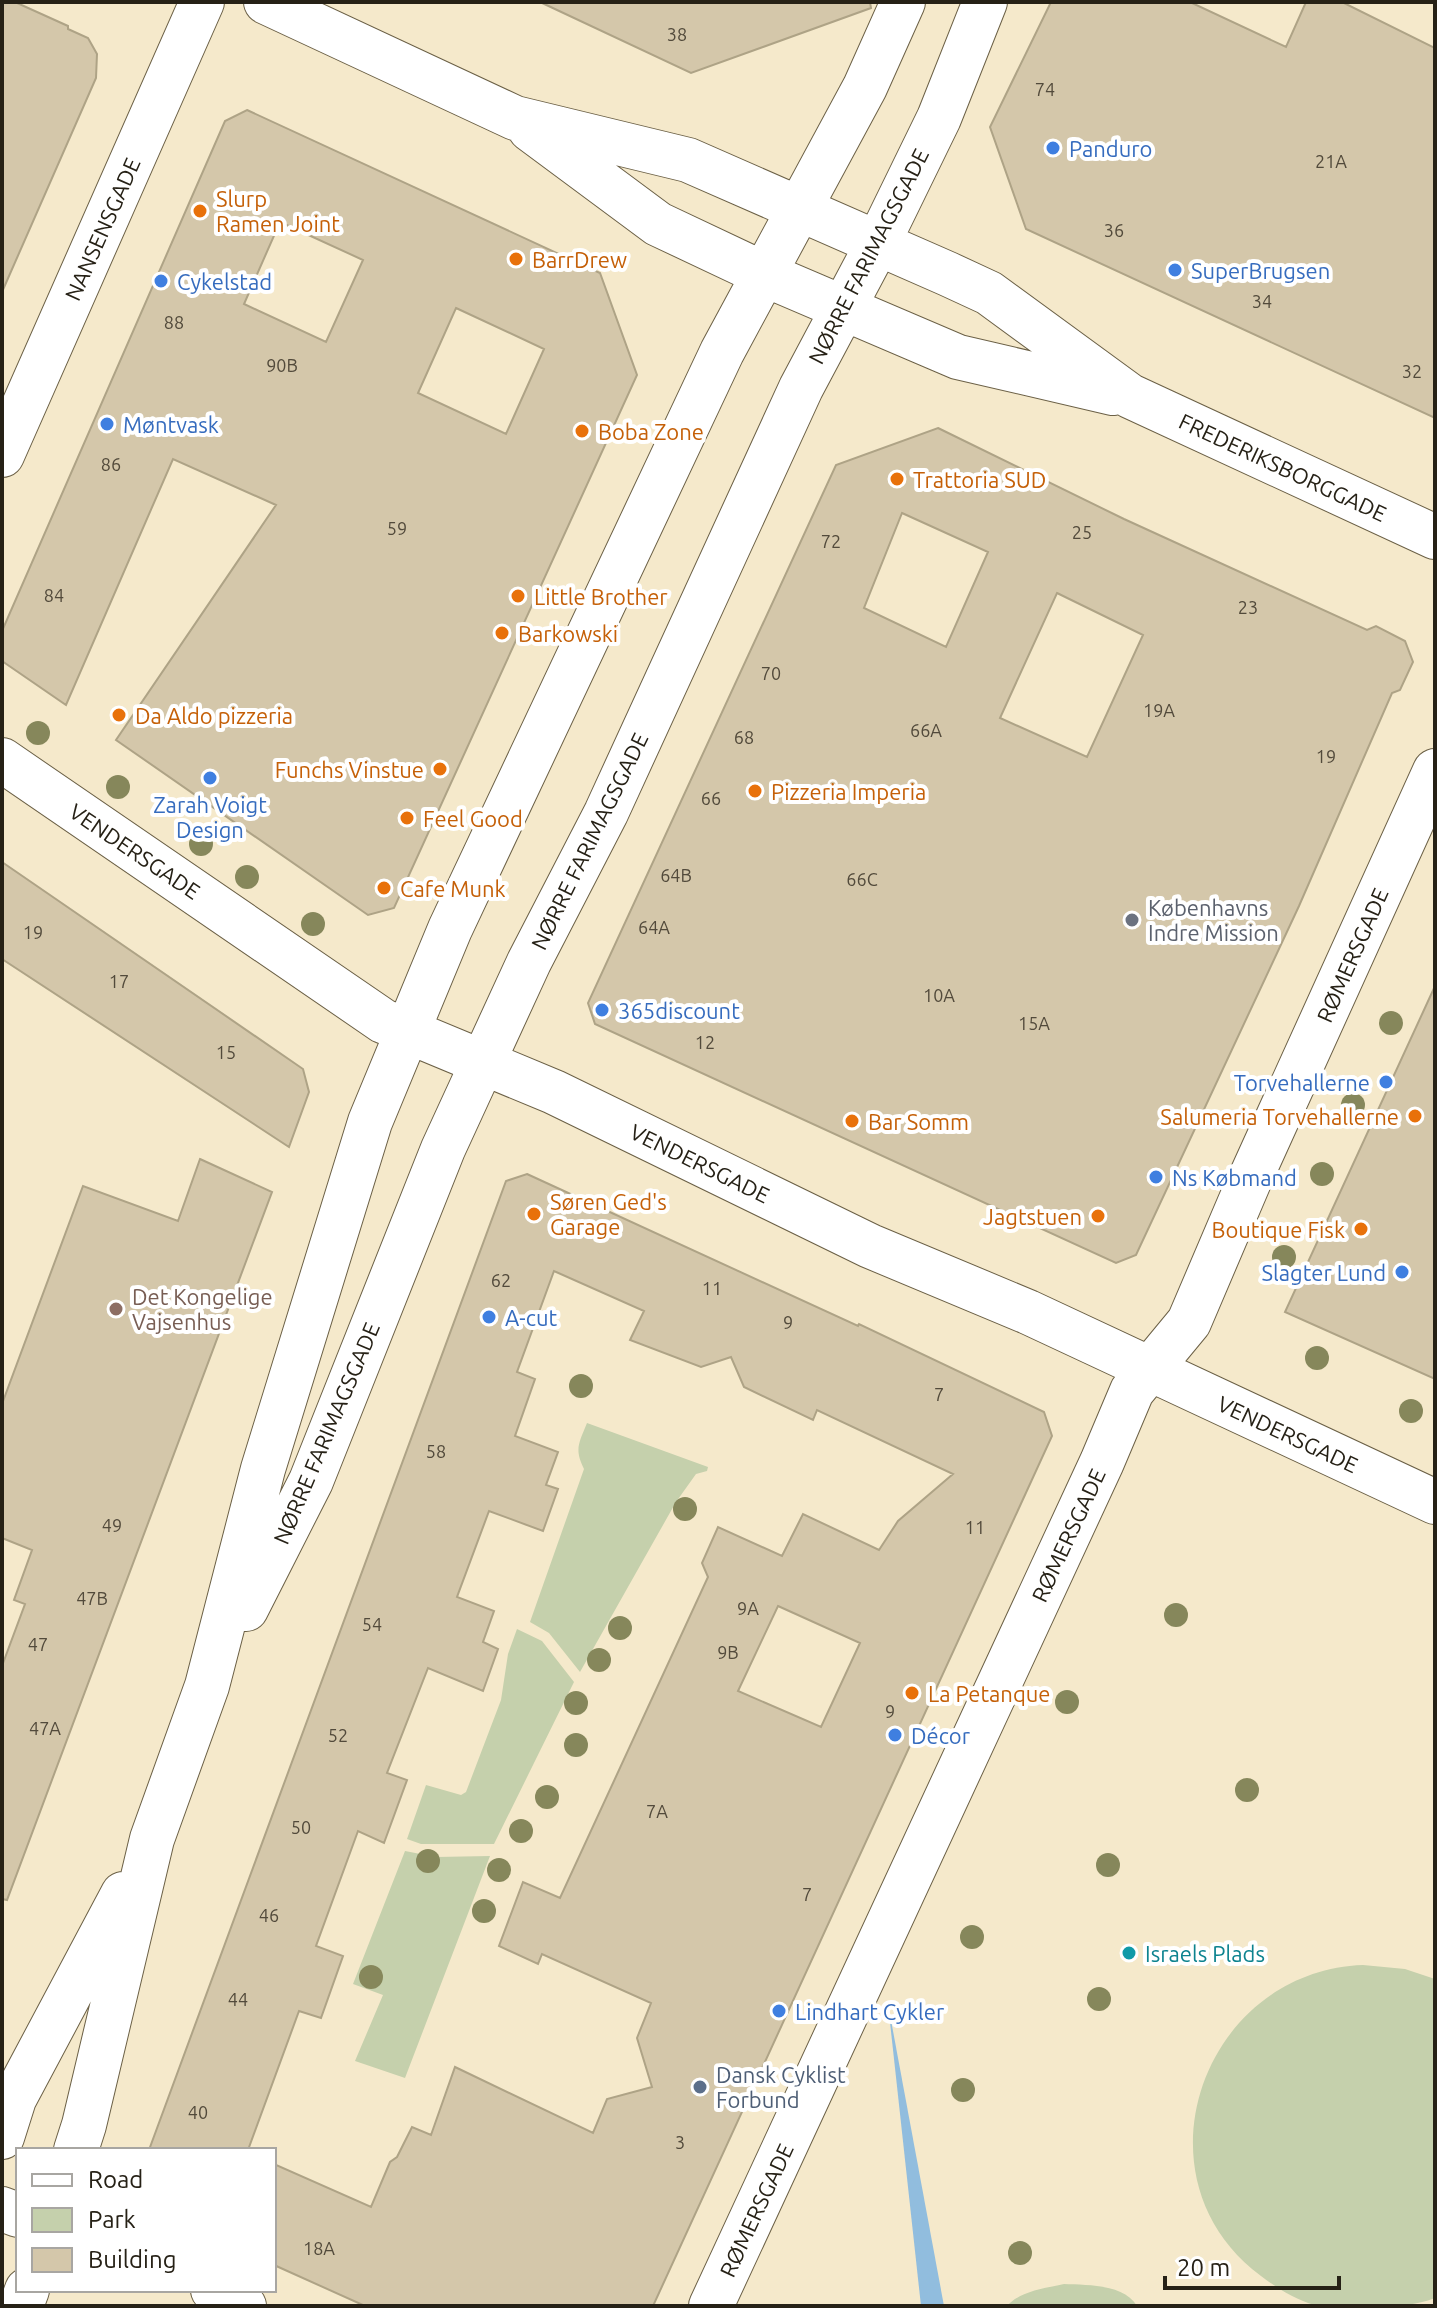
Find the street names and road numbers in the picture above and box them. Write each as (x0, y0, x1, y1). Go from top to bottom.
street label: NØRRE FARIMAGSGADE (803, 144, 933, 368)
street label: NANSENSGADE (59, 154, 145, 304)
street label: FREDERIKSBORGGADE (1175, 408, 1391, 526)
street label: NØRRE FARIMAGSGADE (526, 729, 652, 953)
street label: VENDERSGADE (65, 798, 205, 904)
street label: RØMERSGADE (1311, 884, 1393, 1026)
street label: VENDERSGADE (626, 1118, 774, 1208)
street label: NØRRE FARIMAGSGADE (268, 1319, 384, 1547)
street label: VENDERSGADE (1214, 1391, 1362, 1477)
street label: RØMERSGADE (1026, 1464, 1110, 1606)
street label: RØMERSGADE (714, 2139, 798, 2281)

